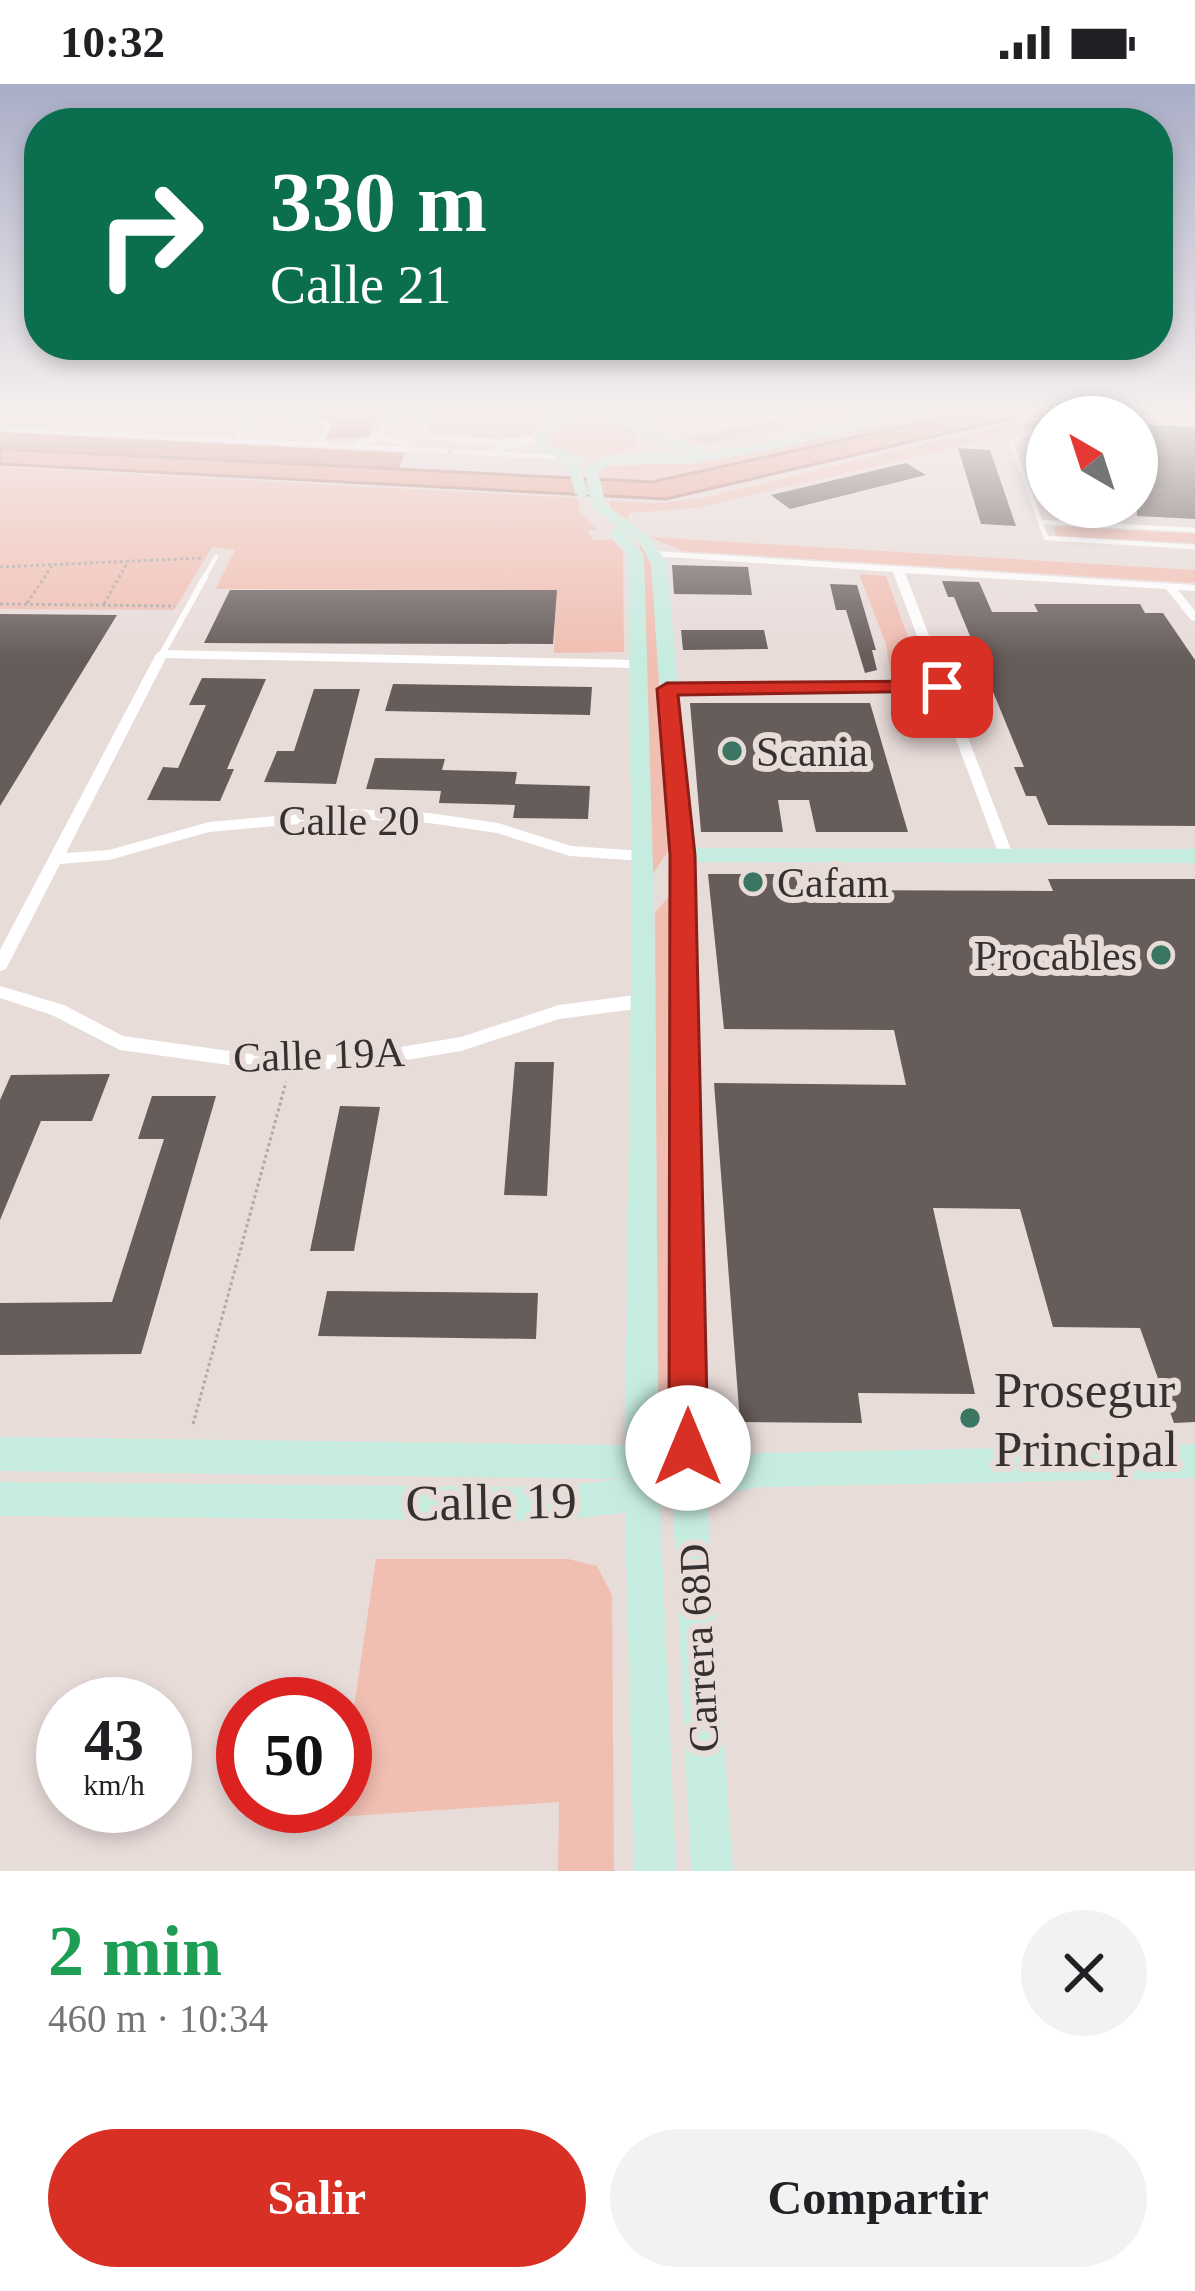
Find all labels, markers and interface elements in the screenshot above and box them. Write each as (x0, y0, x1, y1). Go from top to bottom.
text: 10:32 (60, 17, 165, 67)
icon: right (72, 156, 228, 312)
text: 330 m (270, 156, 487, 249)
text: Calle 21 (270, 255, 451, 315)
north arrow (1026, 396, 1158, 528)
map controls (1026, 396, 1158, 528)
pin (891, 636, 993, 738)
icon: arrive (909, 654, 975, 720)
place label: Scania (756, 729, 868, 775)
marker: Scania (719, 738, 745, 764)
street label: Calle 20 (278, 798, 420, 844)
place label: Cafam (777, 860, 889, 906)
marker: Cafam (740, 869, 766, 895)
place label: Procables (974, 933, 1137, 979)
marker: Procables (1148, 942, 1174, 968)
street label: Calle 19A (233, 1029, 406, 1081)
place label: Prosegur Principal (994, 1362, 1178, 1477)
position arrow (625, 1385, 751, 1511)
marker: Prosegur Principal (957, 1405, 983, 1431)
street label: Calle 19 (405, 1473, 577, 1531)
street label: Carrera 68D (671, 1543, 727, 1753)
speed limit sign: 50 (216, 1677, 372, 1833)
text: 43 (84, 1707, 144, 1773)
text: km/h (83, 1768, 145, 1801)
button: close (1021, 1910, 1147, 2036)
text: 2 min (48, 1911, 222, 1991)
text: 460 m · 10:34 (48, 1997, 268, 2040)
button: Salir (48, 2129, 586, 2267)
button: Compartir (610, 2129, 1147, 2267)

